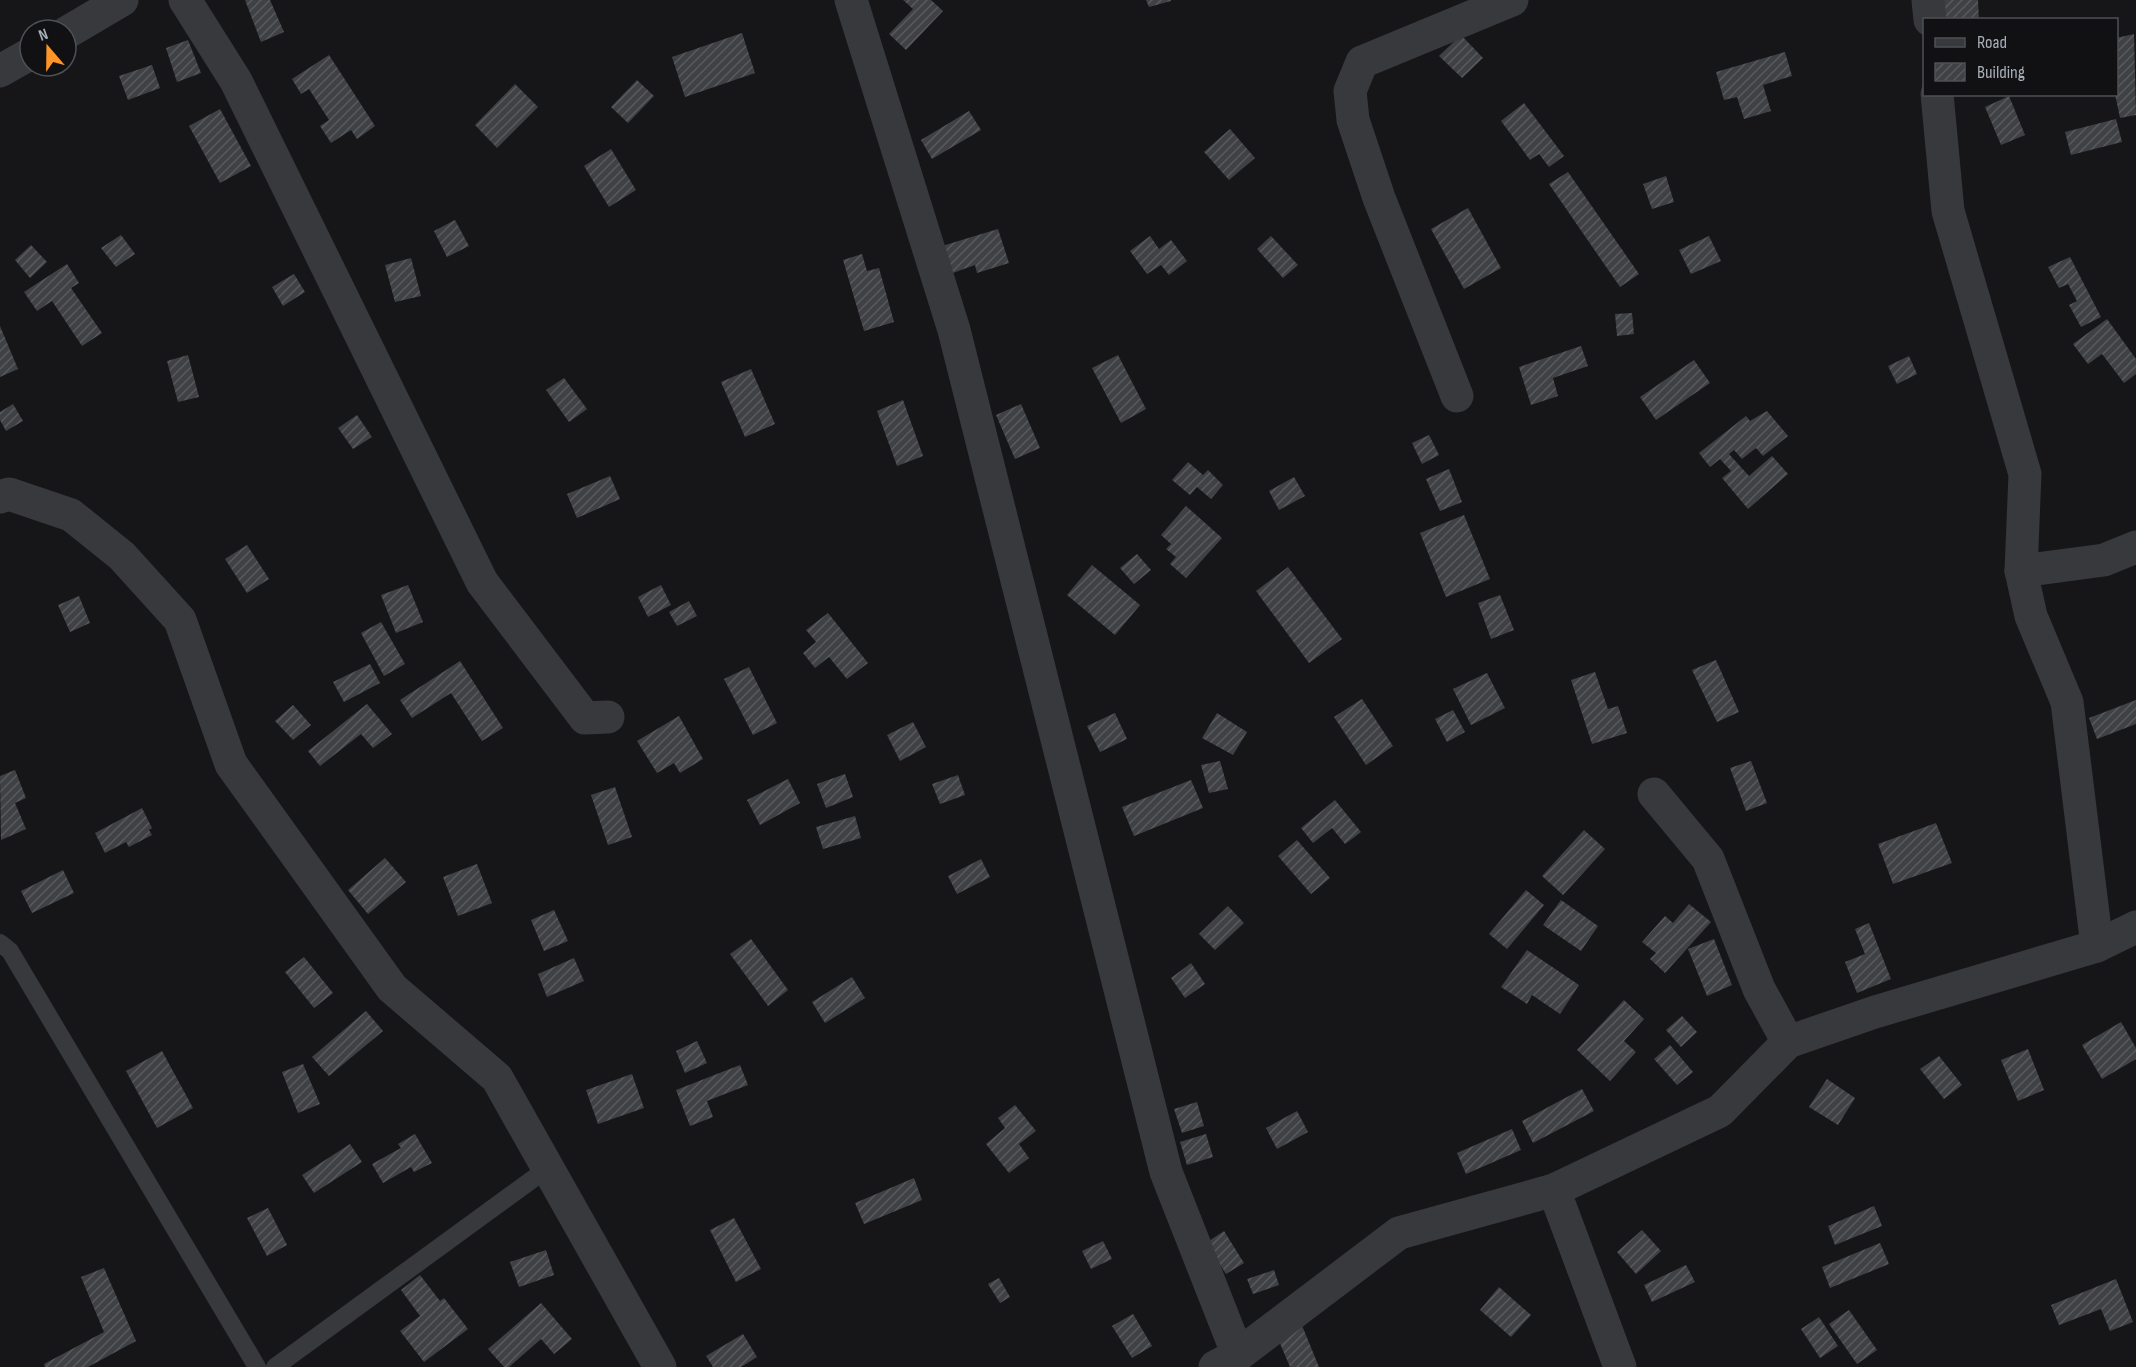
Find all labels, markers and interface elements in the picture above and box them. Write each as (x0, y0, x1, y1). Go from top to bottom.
north arrow (18, 18, 78, 78)
legend (1923, 18, 2118, 96)
text: N (36, 25, 51, 46)
text: Road (1977, 32, 2007, 53)
text: Building (1977, 62, 2025, 83)

